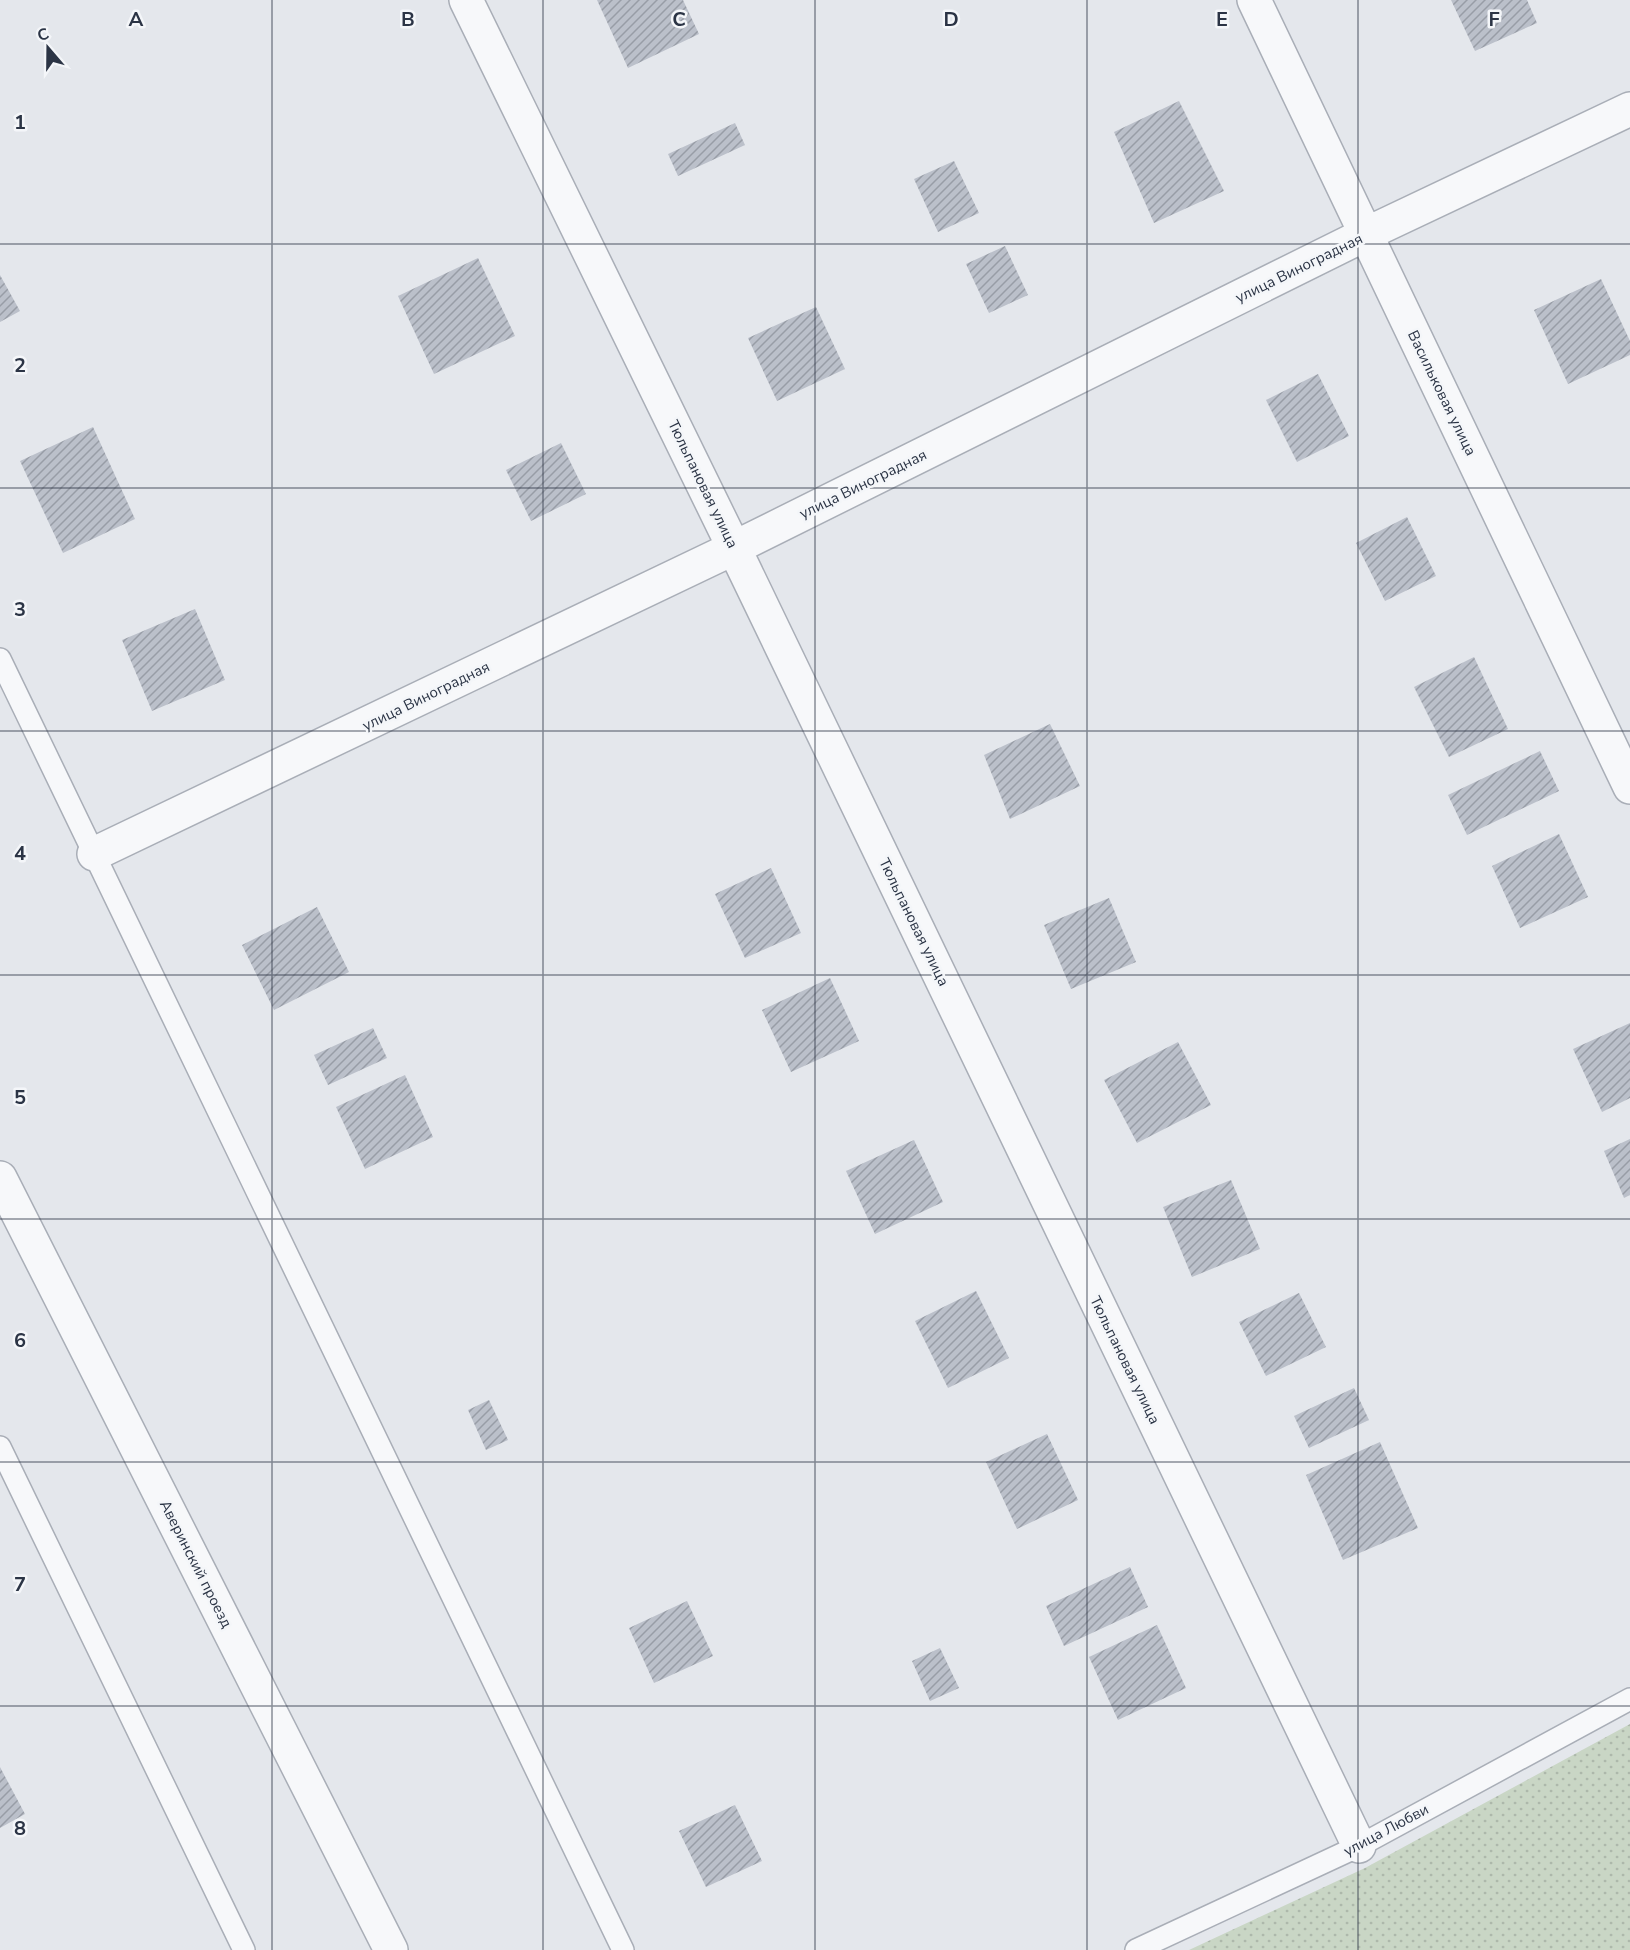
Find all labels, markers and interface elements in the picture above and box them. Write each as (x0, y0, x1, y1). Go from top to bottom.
text: A (129, 6, 144, 33)
text: B (401, 6, 415, 33)
text: C (672, 6, 686, 33)
text: D (943, 6, 959, 33)
text: E (1216, 6, 1228, 33)
text: F (1488, 6, 1500, 33)
north arrow (18, 18, 78, 78)
text: С (34, 23, 52, 47)
text: 1 (14, 109, 26, 136)
street label: улица Виноградная (1232, 228, 1366, 308)
street label: Васильковая улица (1403, 327, 1481, 459)
text: 2 (14, 352, 26, 379)
street label: Тюльпановая улица (663, 417, 743, 551)
street label: улица Виноградная (796, 444, 930, 524)
text: 3 (14, 596, 26, 623)
street label: улица Виноградная (359, 656, 493, 736)
text: 4 (14, 840, 26, 867)
street label: Тюльпановая улица (874, 855, 954, 989)
text: 5 (14, 1084, 26, 1111)
street label: Тюльпановая улица (1085, 1293, 1165, 1427)
text: 6 (14, 1327, 26, 1354)
street label: Аверинский проезд (155, 1497, 237, 1631)
text: 7 (14, 1571, 26, 1598)
street label: улица Любви (1340, 1799, 1432, 1861)
text: 8 (14, 1815, 26, 1842)

